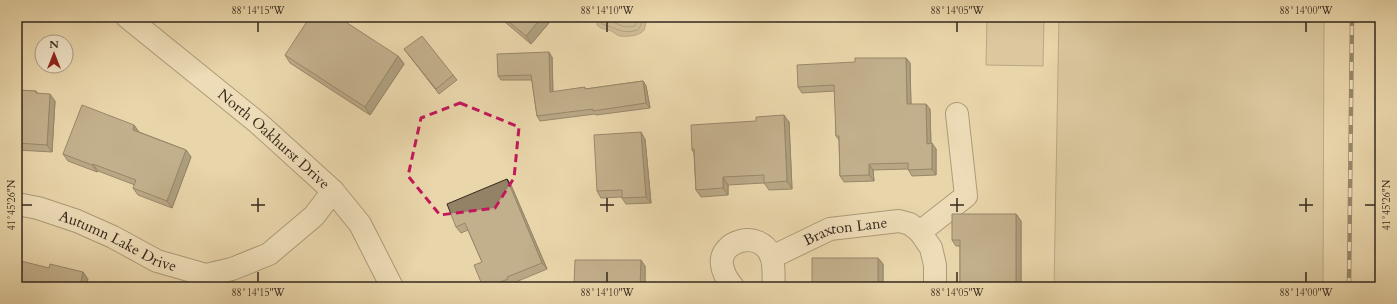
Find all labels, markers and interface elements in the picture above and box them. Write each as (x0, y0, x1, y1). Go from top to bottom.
text: 88°14'15"W (231, 4, 286, 18)
text: 88°14'10"W (580, 4, 635, 18)
text: 88°14'05"W (930, 4, 985, 18)
text: 88°14'00"W (1279, 4, 1334, 18)
north arrow (34, 34, 74, 74)
text: N (49, 37, 59, 52)
street label: North Oakhurst Drive (214, 84, 334, 194)
text: 41°45'26"N (5, 179, 19, 230)
text: 41°45'26"N (1380, 179, 1394, 230)
street label: Autumn Lake Drive (56, 206, 179, 276)
street label: Braxton Lane (800, 212, 889, 250)
text: 88°14'15"W (231, 286, 286, 300)
text: 88°14'10"W (580, 286, 635, 300)
text: 88°14'05"W (930, 286, 985, 300)
text: 88°14'00"W (1279, 286, 1334, 300)

